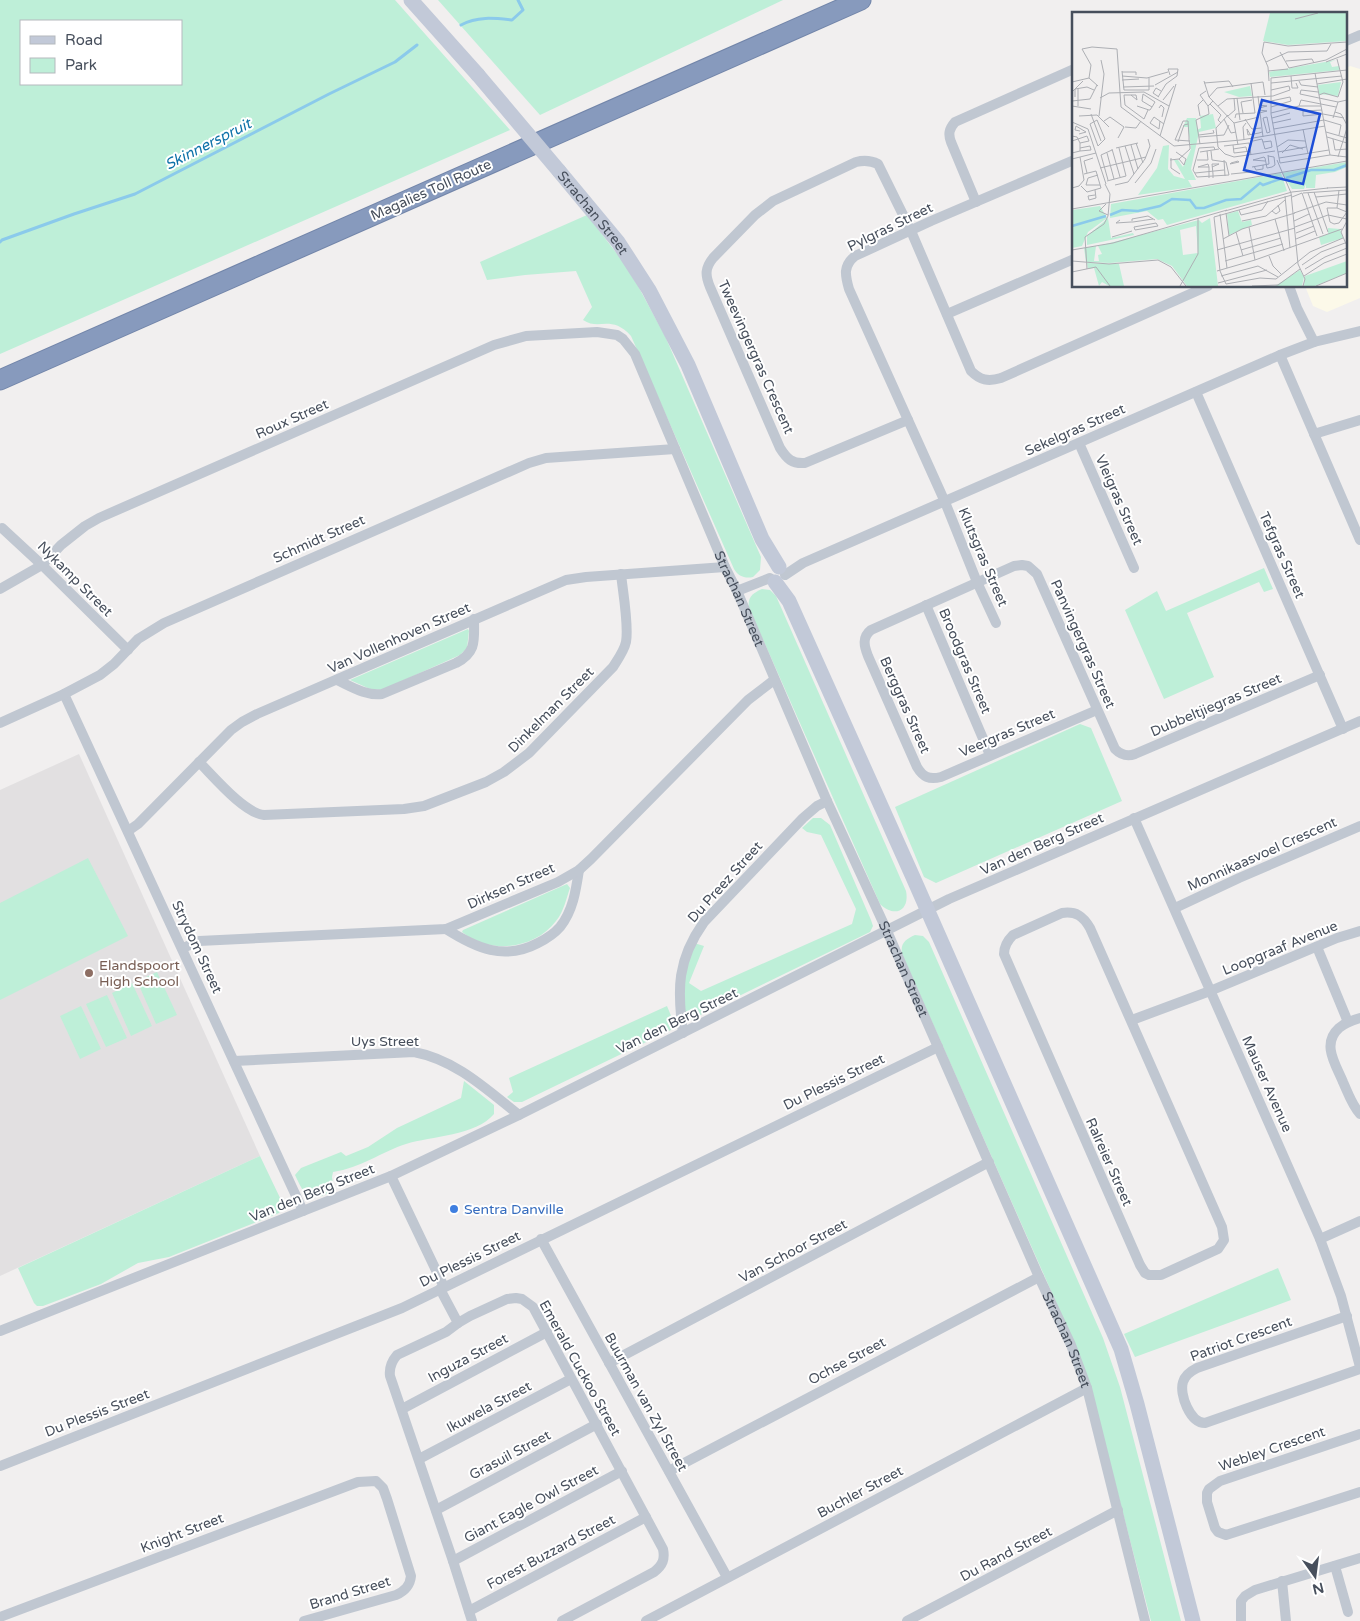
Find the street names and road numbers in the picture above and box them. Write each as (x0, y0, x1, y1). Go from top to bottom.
street label: Magalies Toll Route (368, 156, 494, 224)
street label: Strachan Street (554, 167, 633, 258)
street label: Pylgras Street (845, 199, 936, 255)
street label: Tweevingergras Crescent (714, 277, 798, 437)
street label: Roux Street (253, 395, 332, 443)
street label: Sekelgras Street (1022, 400, 1128, 460)
street label: Vleigras Street (1092, 452, 1147, 548)
street label: Klutsgras Street (954, 505, 1012, 610)
street label: Tefgras Street (1255, 509, 1309, 601)
street label: Schmidt Street (270, 511, 368, 567)
street label: Nykamp Street (34, 538, 117, 621)
street label: Strachan Street (711, 548, 769, 650)
street label: Panvingergras Street (1047, 577, 1119, 712)
street label: Van Vollenhoven Street (325, 599, 473, 677)
street label: Broodgras Street (935, 606, 995, 717)
street label: Berggras Street (876, 654, 934, 757)
street label: Dinkelman Street (505, 663, 598, 756)
street label: Dubbeltjiegras Street (1148, 669, 1285, 740)
street label: Veergras Street (957, 705, 1058, 761)
street label: Van den Berg Street (978, 809, 1107, 879)
street label: Monnikaasvoel Crescent (1185, 813, 1340, 895)
street label: Du Preez Street (684, 837, 766, 926)
street label: Dirksen Street (465, 859, 558, 913)
street label: Strydom Street (168, 898, 226, 997)
street label: Loopgraaf Avenue (1220, 917, 1340, 979)
street label: Strachan Street (875, 918, 932, 1020)
street label: Van den Berg Street (613, 984, 741, 1058)
street label: Uys Street (351, 1033, 420, 1050)
street label: Mauser Avenue (1238, 1033, 1296, 1135)
street label: Du Plessis Street (781, 1050, 888, 1114)
street label: Ralreier Street (1082, 1115, 1136, 1209)
street label: Van den Berg Street (247, 1160, 377, 1226)
street label: Van Schoor Street (736, 1215, 850, 1287)
street label: Du Plessis Street (417, 1227, 524, 1291)
street label: Strachan Street (1039, 1289, 1095, 1391)
street label: Emerald Cuckoo Street (536, 1297, 625, 1439)
street label: Patriot Crescent (1188, 1313, 1295, 1365)
street label: Inguza Street (425, 1329, 512, 1386)
street label: Buurman van Zyl Street (601, 1330, 692, 1475)
street label: Ochse Street (805, 1333, 889, 1389)
street label: Ikuwela Street (444, 1377, 535, 1437)
street label: Du Plessis Street (42, 1385, 152, 1441)
street label: Webley Crescent (1217, 1423, 1328, 1475)
street label: Grasuil Street (466, 1426, 554, 1484)
street label: Giant Eagle Owl Street (461, 1461, 602, 1547)
street label: Buchler Street (814, 1462, 906, 1522)
street label: Knight Street (138, 1509, 227, 1557)
street label: Forest Buzzard Street (484, 1511, 619, 1593)
street label: Du Rand Street (957, 1522, 1055, 1585)
street label: Brand Street (307, 1572, 393, 1613)

